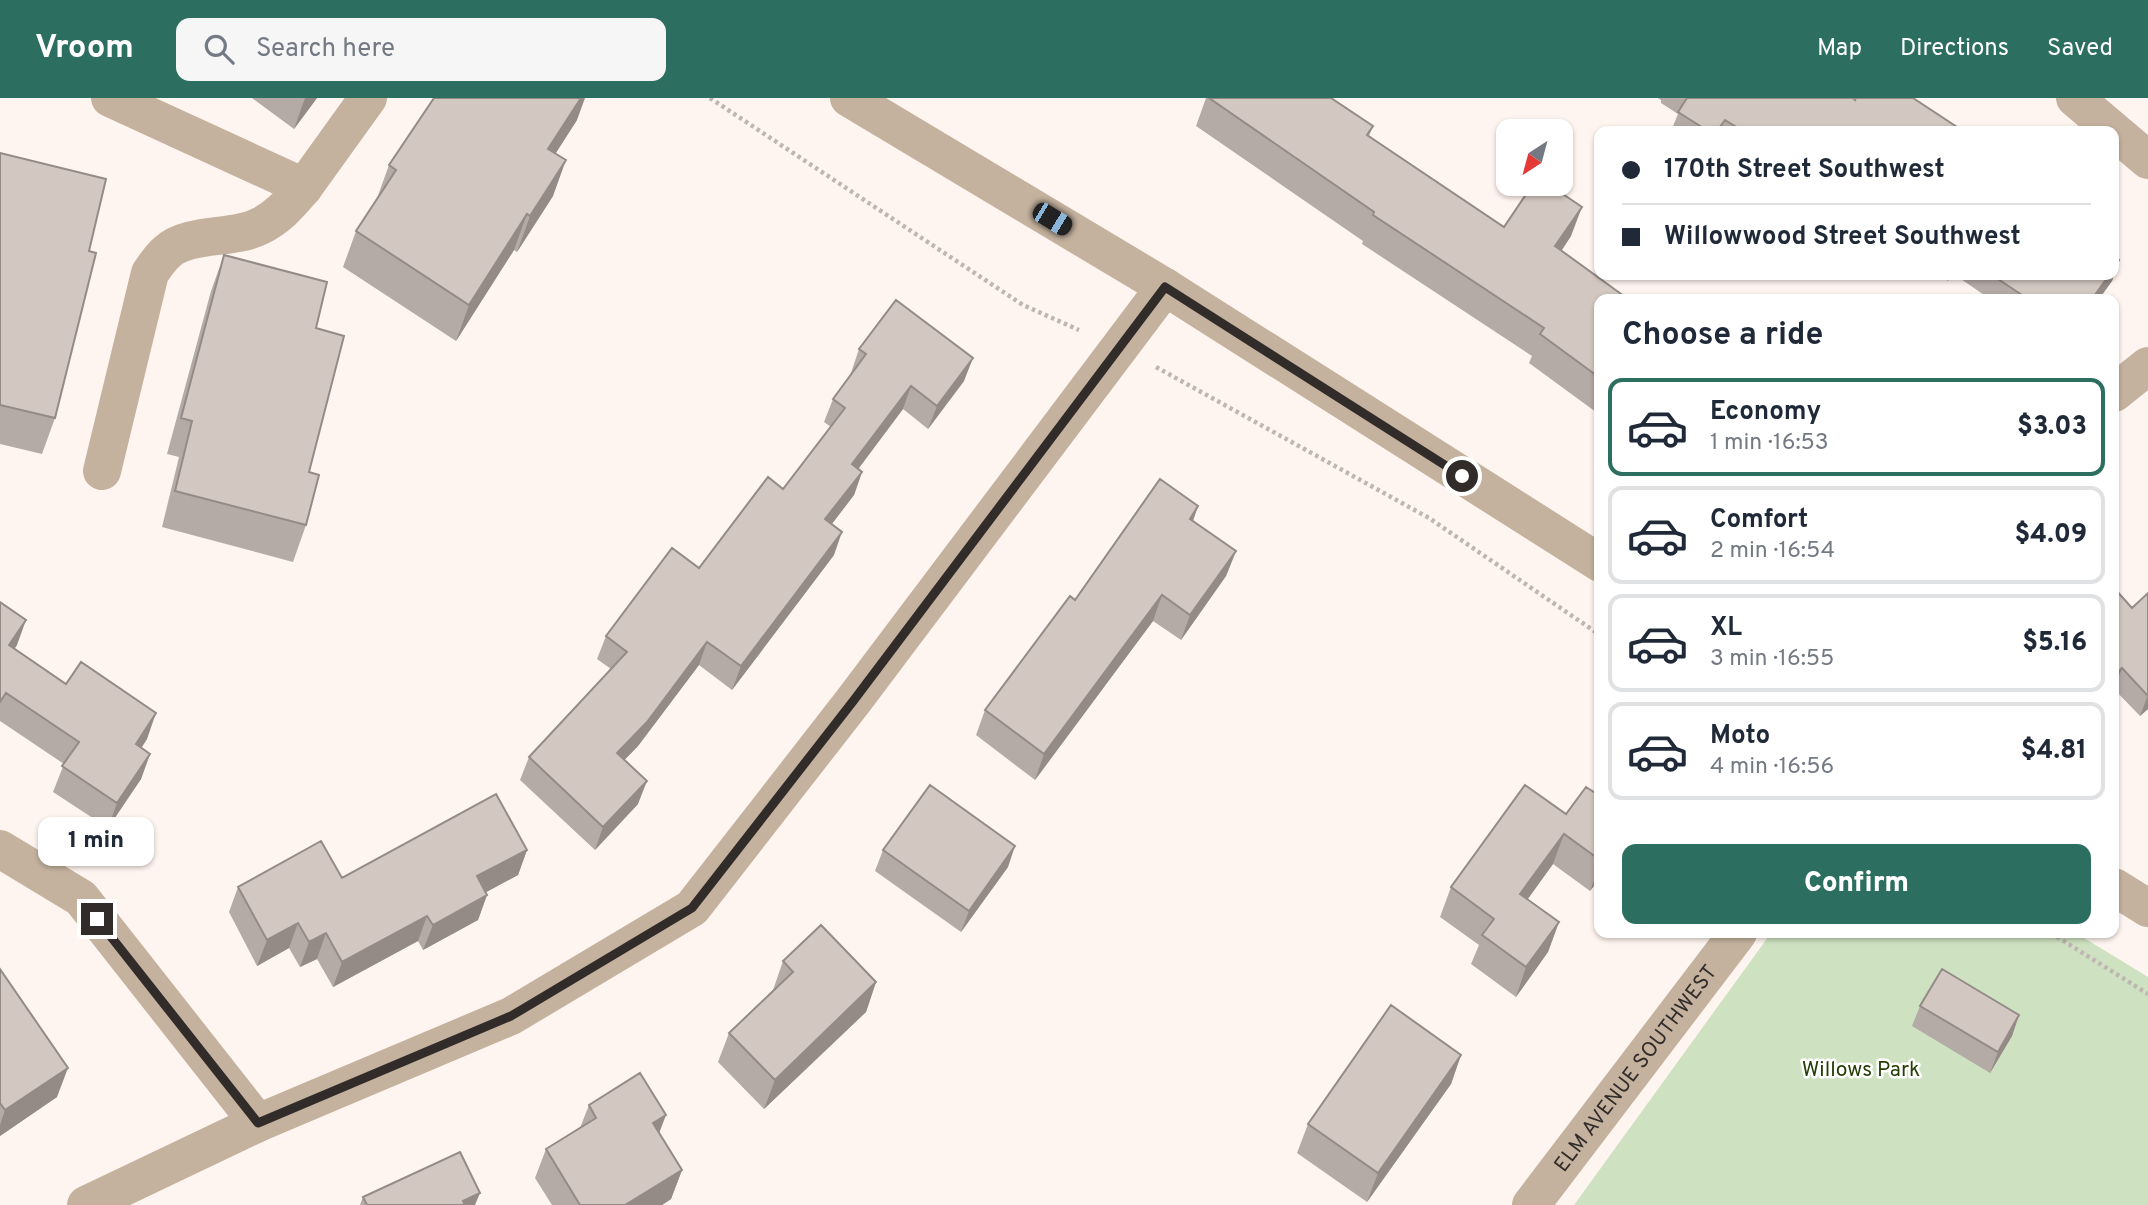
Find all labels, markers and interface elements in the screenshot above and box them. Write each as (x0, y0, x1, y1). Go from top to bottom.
search box (176, 18, 666, 81)
text: Vroom (35, 28, 134, 70)
icon: search (200, 30, 238, 68)
text: Search here (256, 33, 395, 66)
text: Map (1817, 34, 1862, 64)
text: Directions (1900, 34, 2009, 64)
text: Saved (2047, 34, 2113, 64)
north arrow (1496, 119, 1573, 196)
map controls (1496, 119, 1573, 196)
text: 170th Street Southwest (1664, 154, 1945, 187)
car (1029, 199, 1076, 239)
text: Willowwood Street Southwest (1664, 221, 2021, 254)
text: Choose a ride (1622, 316, 1823, 356)
icon: car (1626, 396, 1689, 459)
text: Economy (1710, 396, 1821, 429)
text: $3.03 (2017, 411, 2087, 444)
text: 1 min · 16:53 (1710, 429, 1829, 458)
route start (1446, 460, 1478, 492)
icon: car (1626, 504, 1689, 567)
text: Comfort (1710, 504, 1808, 537)
text: $4.09 (2014, 519, 2087, 552)
text: 2 min · 16:54 (1710, 537, 1835, 566)
icon: car (1626, 612, 1689, 675)
text: XL (1710, 612, 1742, 645)
text: $5.16 (2022, 627, 2087, 660)
text: 3 min · 16:55 (1710, 645, 1834, 674)
icon: car (1626, 720, 1689, 783)
text: Moto (1710, 720, 1770, 753)
text: $4.81 (2021, 735, 2087, 768)
text: 4 min · 16:56 (1710, 753, 1834, 782)
callout: 1 min (39, 818, 155, 866)
text: 1 min (68, 827, 124, 856)
button: Confirm (1622, 844, 2091, 924)
route end (81, 903, 113, 935)
street label: ELM AVENUE SOUTHWEST (1549, 960, 1724, 1178)
park label: Willows Park (1802, 1057, 1920, 1084)

